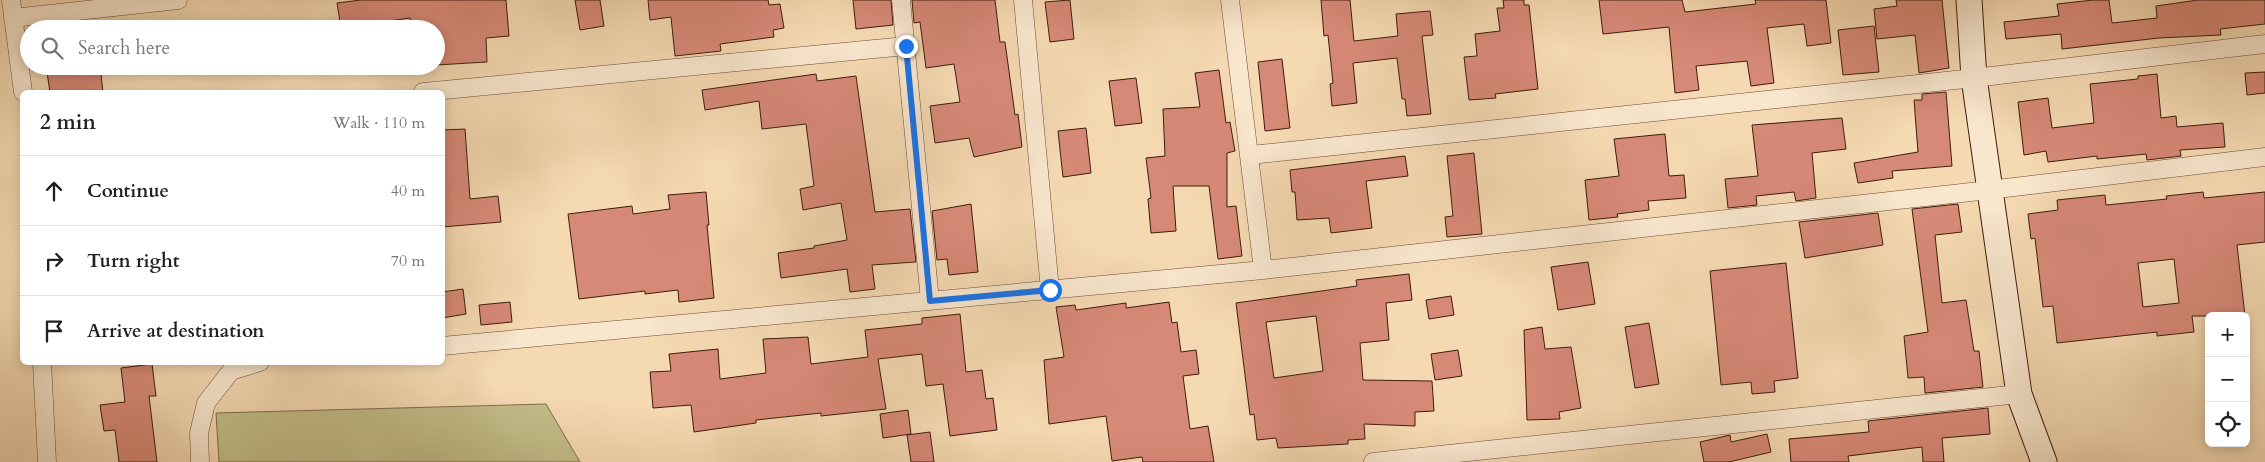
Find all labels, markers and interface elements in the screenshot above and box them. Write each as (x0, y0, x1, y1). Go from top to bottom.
search box (20, 20, 445, 75)
icon: search (38, 34, 66, 62)
text: Search here (78, 35, 170, 61)
route end (895, 35, 918, 58)
text: 2 min (40, 108, 96, 137)
text: Walk · 110 m (333, 112, 425, 134)
icon: ahead (40, 177, 68, 205)
text: Continue (87, 178, 169, 204)
text: 40 m (391, 180, 425, 202)
icon: right (40, 247, 68, 275)
text: Turn right (87, 248, 179, 274)
text: 70 m (391, 250, 425, 272)
route start (1039, 279, 1062, 302)
map controls (2205, 312, 2250, 447)
button: + (2205, 312, 2250, 357)
icon: arrive (40, 317, 68, 345)
text: Arrive at destination (87, 318, 264, 344)
button: − (2205, 357, 2250, 402)
button: locate (2205, 402, 2250, 447)

